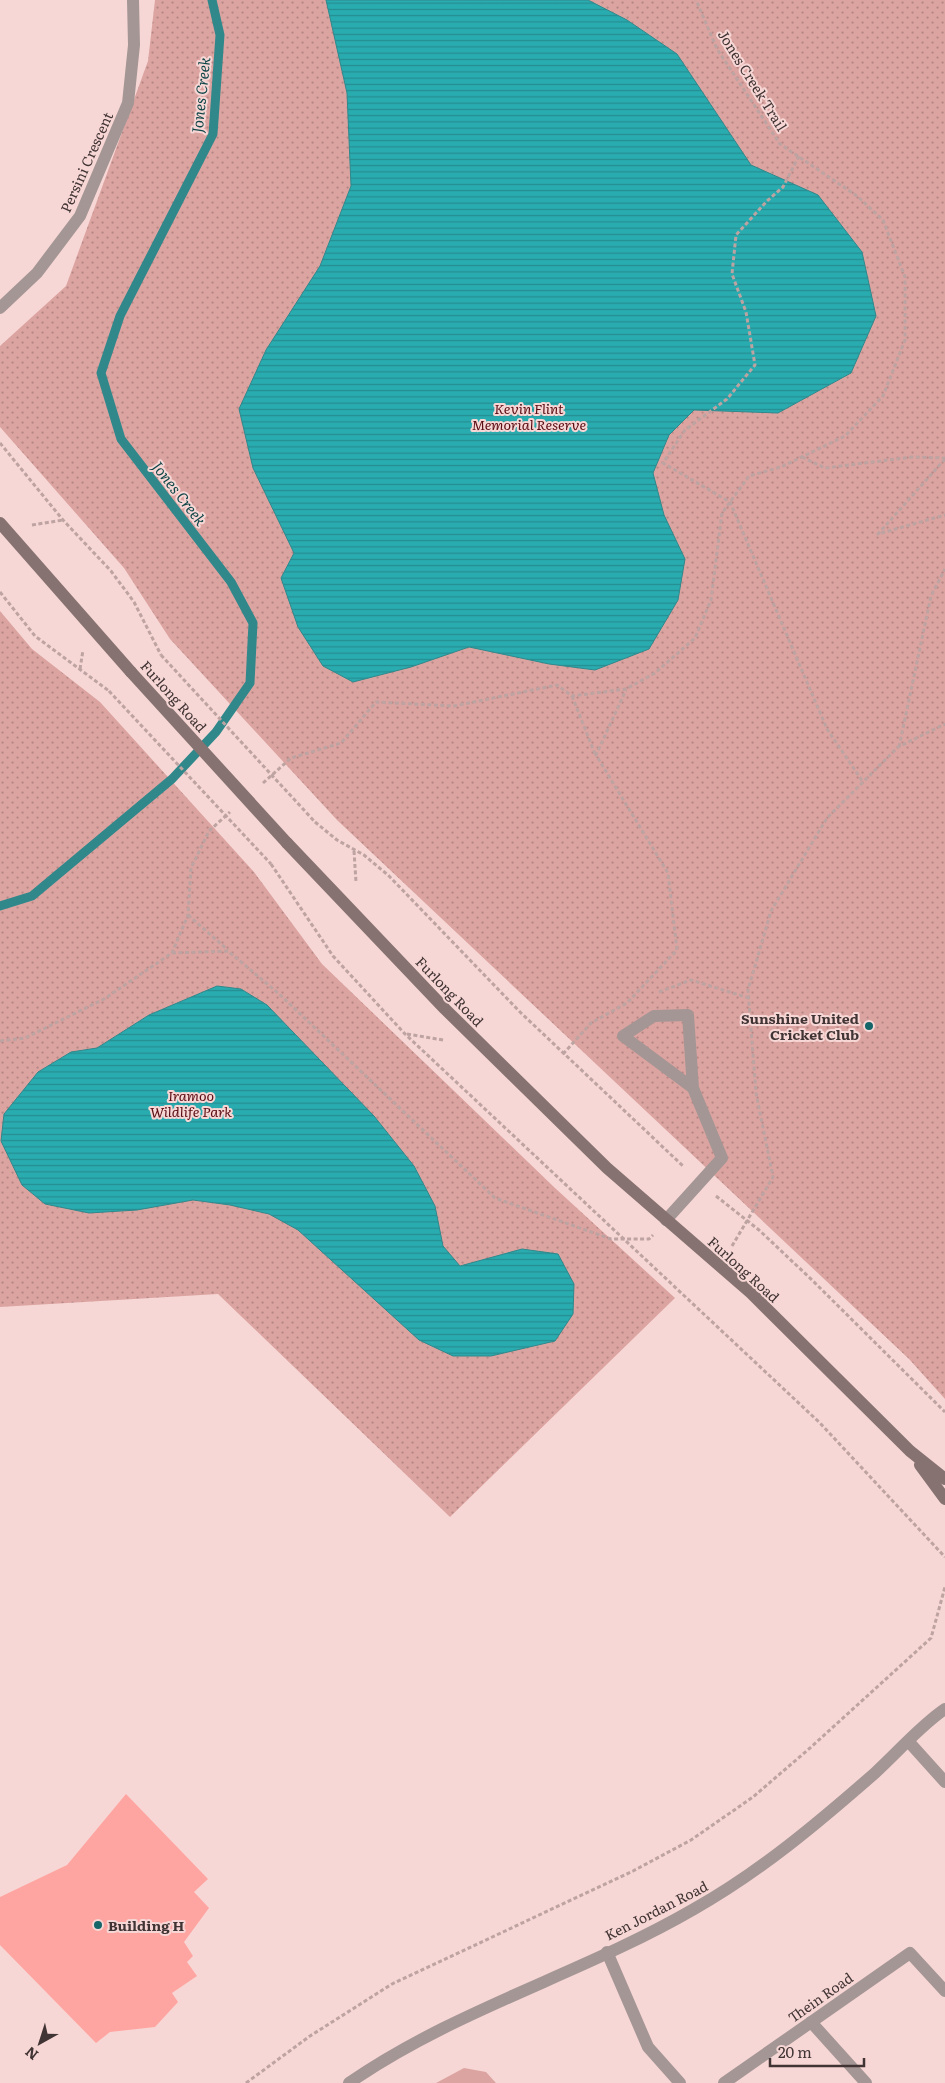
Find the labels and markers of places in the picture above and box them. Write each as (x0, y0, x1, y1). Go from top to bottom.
place label: Sunshine United Cricket Club (741, 1008, 859, 1044)
marker: Sunshine United Cricket Club (863, 1020, 875, 1032)
place label: Building H (108, 1915, 184, 1935)
marker: Building H (92, 1919, 104, 1931)

